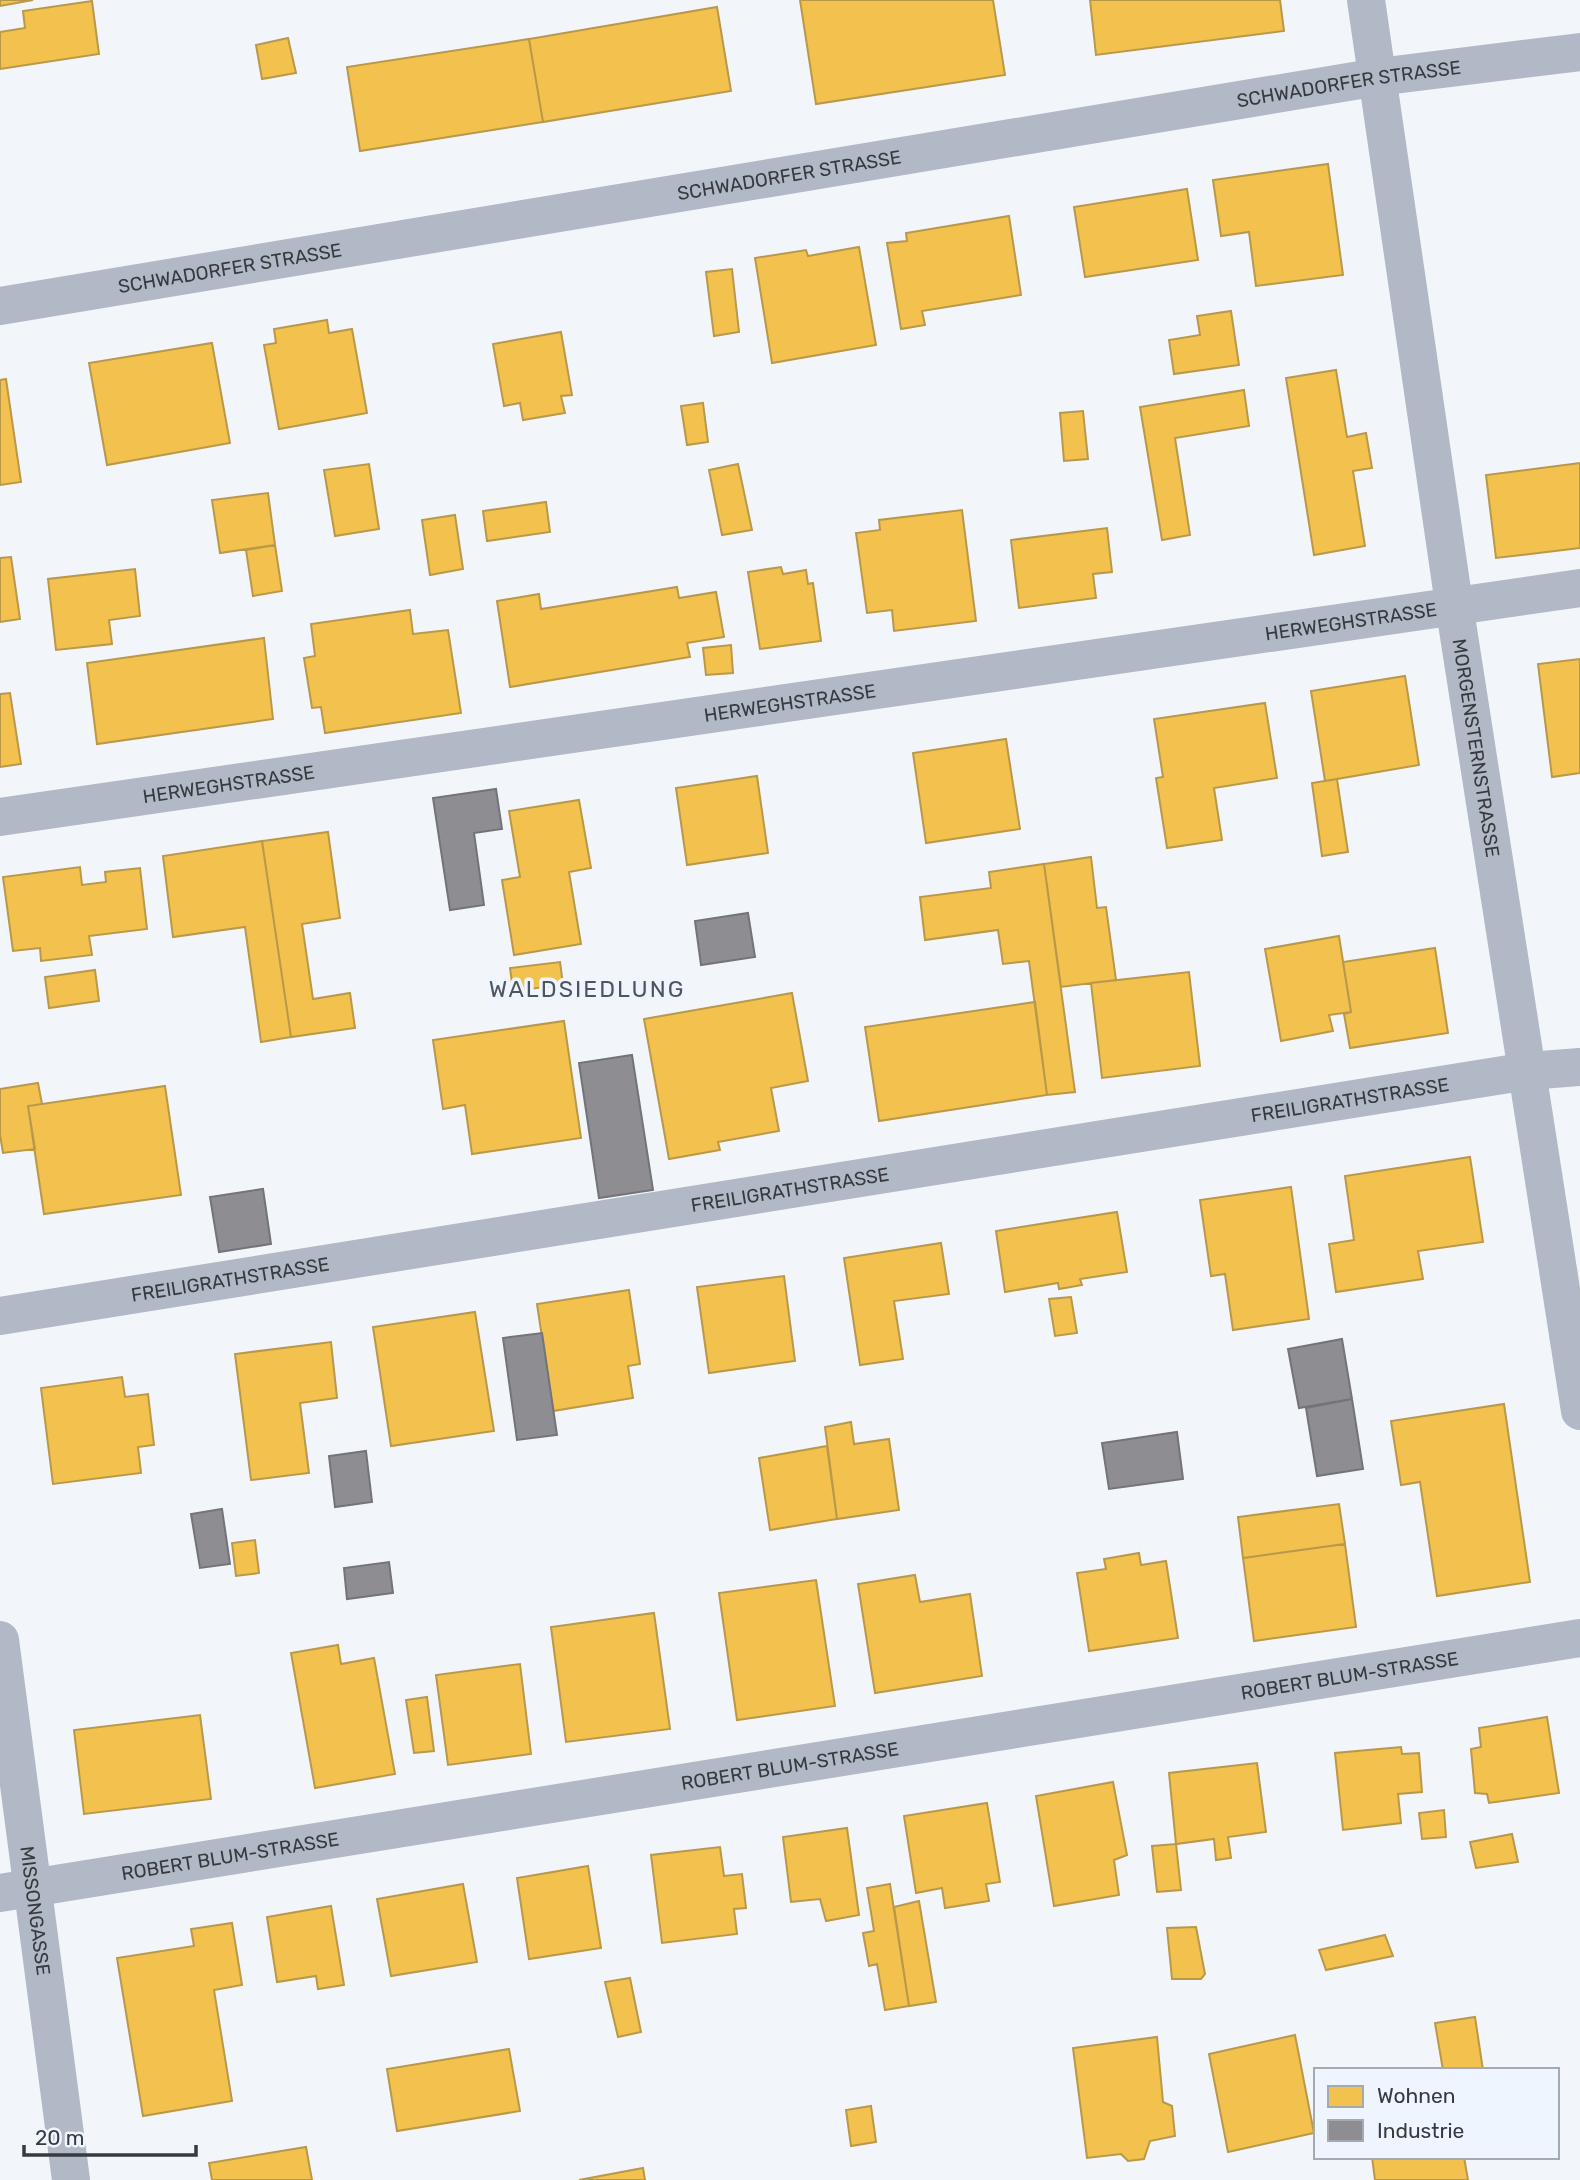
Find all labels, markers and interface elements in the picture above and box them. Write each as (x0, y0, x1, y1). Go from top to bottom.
street label: SCHWADORFER STRASSE (1235, 55, 1462, 112)
street label: SCHWADORFER STRASSE (676, 145, 903, 205)
street label: SCHWADORFER STRASSE (116, 238, 343, 298)
street label: HERWEGHSTRASSE (1263, 597, 1438, 645)
street label: MORGENSTERNSTRASSE (1448, 637, 1505, 859)
street label: HERWEGHSTRASSE (702, 679, 877, 726)
street label: HERWEGHSTRASSE (141, 760, 316, 808)
district label: WALDSIEDLUNG (489, 975, 685, 1003)
street label: FREILIGRATHSTRASSE (1249, 1072, 1450, 1127)
street label: FREILIGRATHSTRASSE (689, 1162, 891, 1217)
street label: FREILIGRATHSTRASSE (129, 1252, 331, 1306)
street label: ROBERT BLUM-STRASSE (1239, 1646, 1460, 1704)
street label: ROBERT BLUM-STRASSE (679, 1737, 900, 1794)
street label: ROBERT BLUM-STRASSE (120, 1827, 341, 1885)
street label: MISSONGASSE (16, 1845, 55, 1977)
legend (1314, 2068, 1559, 2159)
text: Wohnen (1377, 2083, 1455, 2108)
scale bar (24, 2114, 196, 2158)
text: Industrie (1377, 2118, 1464, 2143)
text: 20 m (35, 2125, 84, 2150)

